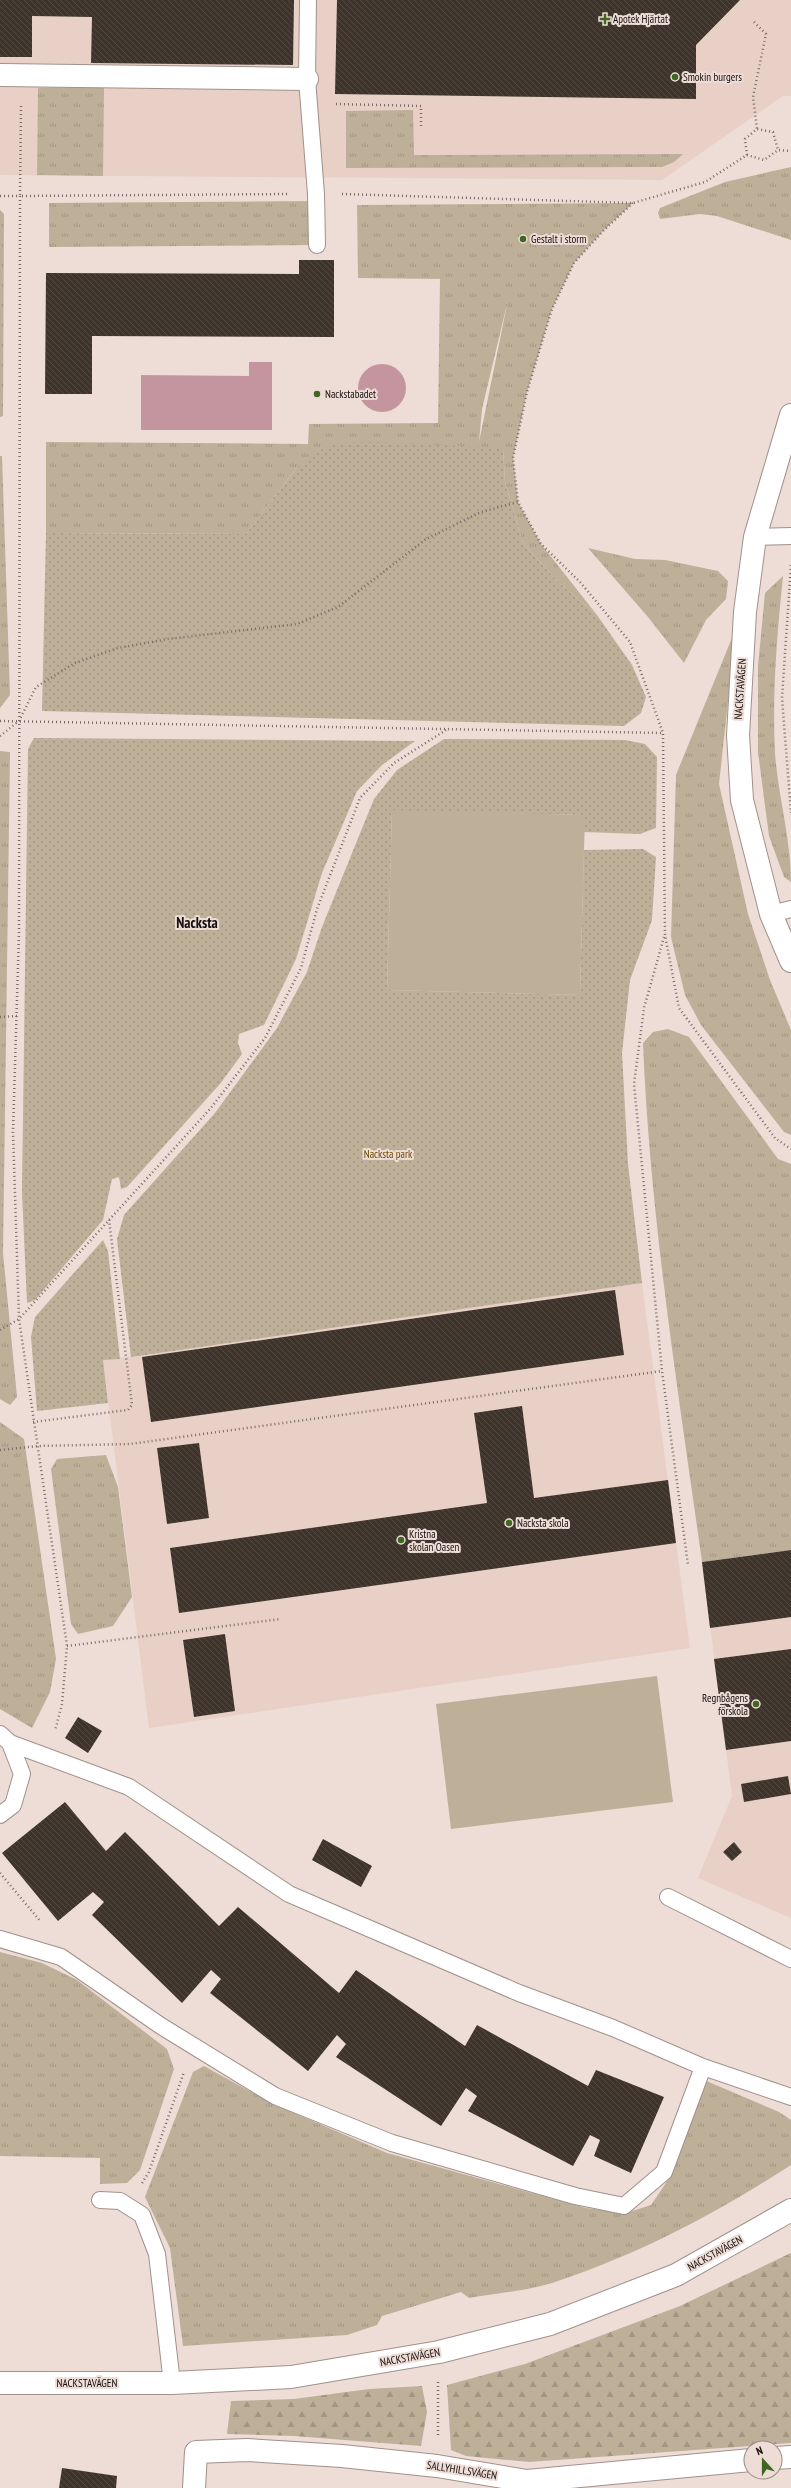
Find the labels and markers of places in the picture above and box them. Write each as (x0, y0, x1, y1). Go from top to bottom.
place label: Apotek Hjärtat (613, 12, 668, 26)
marker: Apotek Hjärtat (600, 14, 610, 24)
place label: Smokin burgers (683, 70, 742, 84)
marker: Smokin burgers (670, 72, 680, 82)
place label: Gestalt i storm (531, 232, 586, 246)
marker: Gestalt i storm (518, 234, 528, 244)
place label: Nackstabadet (325, 387, 376, 401)
marker: Nackstabadet (312, 389, 322, 399)
place label: Nacksta skola (517, 1516, 569, 1530)
marker: Nacksta skola (504, 1518, 514, 1528)
place label: Kristna skolan Oasen (409, 1527, 459, 1554)
marker: Kristna skolan Oasen (396, 1535, 406, 1545)
place label: Regnbågens förskola (702, 1691, 748, 1718)
marker: Regnbågens förskola (751, 1699, 761, 1709)

